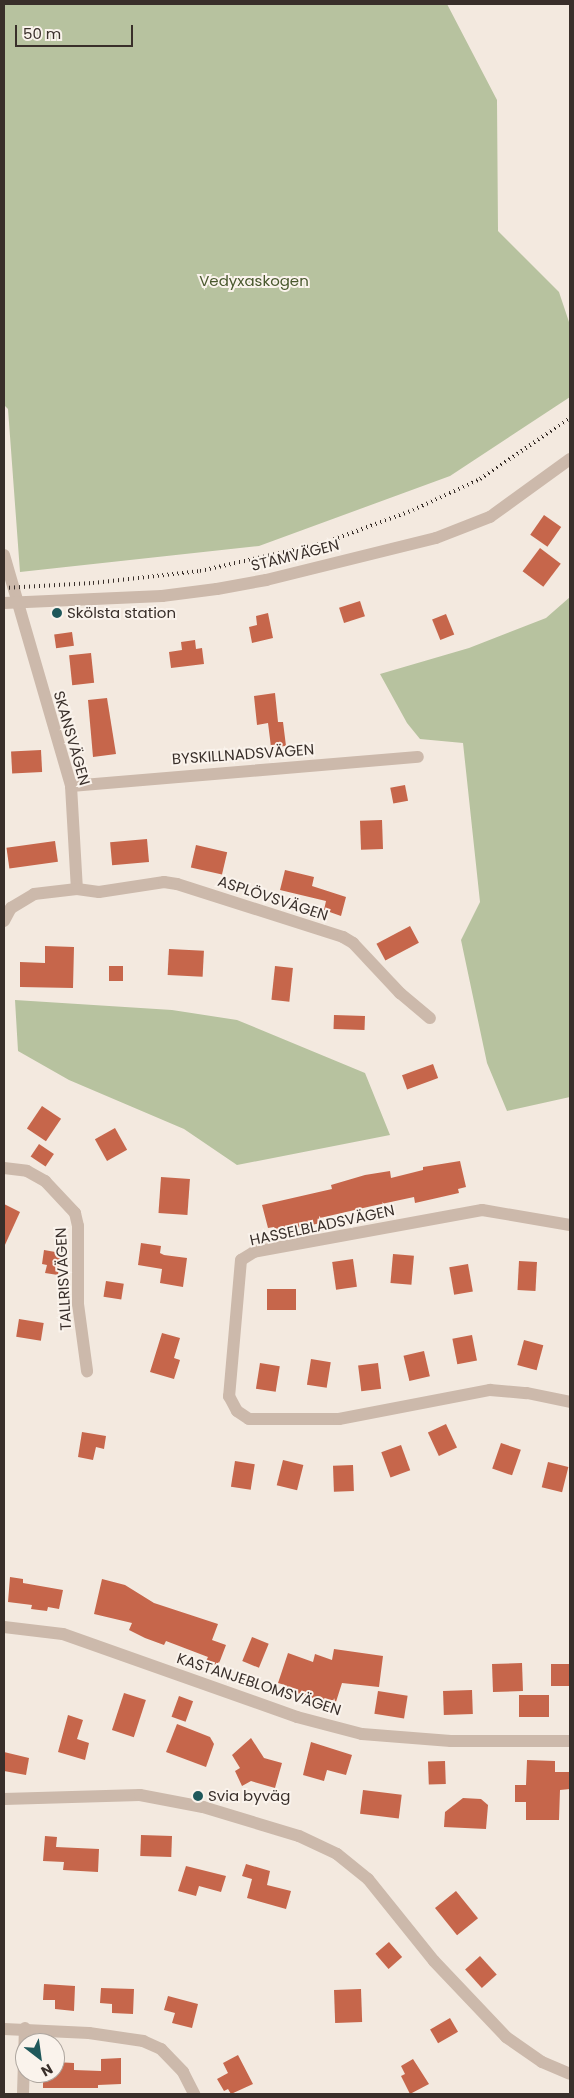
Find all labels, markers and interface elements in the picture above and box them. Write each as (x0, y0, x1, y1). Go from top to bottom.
scale bar (18, 15, 135, 47)
text: 50 m (23, 23, 61, 44)
park label: Vedyxaskogen (199, 272, 309, 290)
street label: STAMVÄGEN (249, 535, 341, 575)
place label: Skölsta station (67, 604, 176, 622)
marker: Skölsta station (51, 607, 63, 619)
street label: SKANSVÄGEN (50, 689, 94, 787)
street label: BYSKILLNADSVÄGEN (171, 740, 315, 768)
street label: ASPLÖVSVÄGEN (216, 872, 330, 924)
street label: HASSELBLADSVÄGEN (248, 1201, 396, 1249)
street label: TALLRISVÄGEN (51, 1227, 75, 1331)
street label: KASTANJEBLOMSVÄGEN (175, 1649, 343, 1719)
place label: Svia byväg (208, 1787, 290, 1805)
marker: Svia byväg (192, 1790, 204, 1802)
north arrow (15, 2033, 65, 2083)
text: N (37, 2059, 57, 2081)

